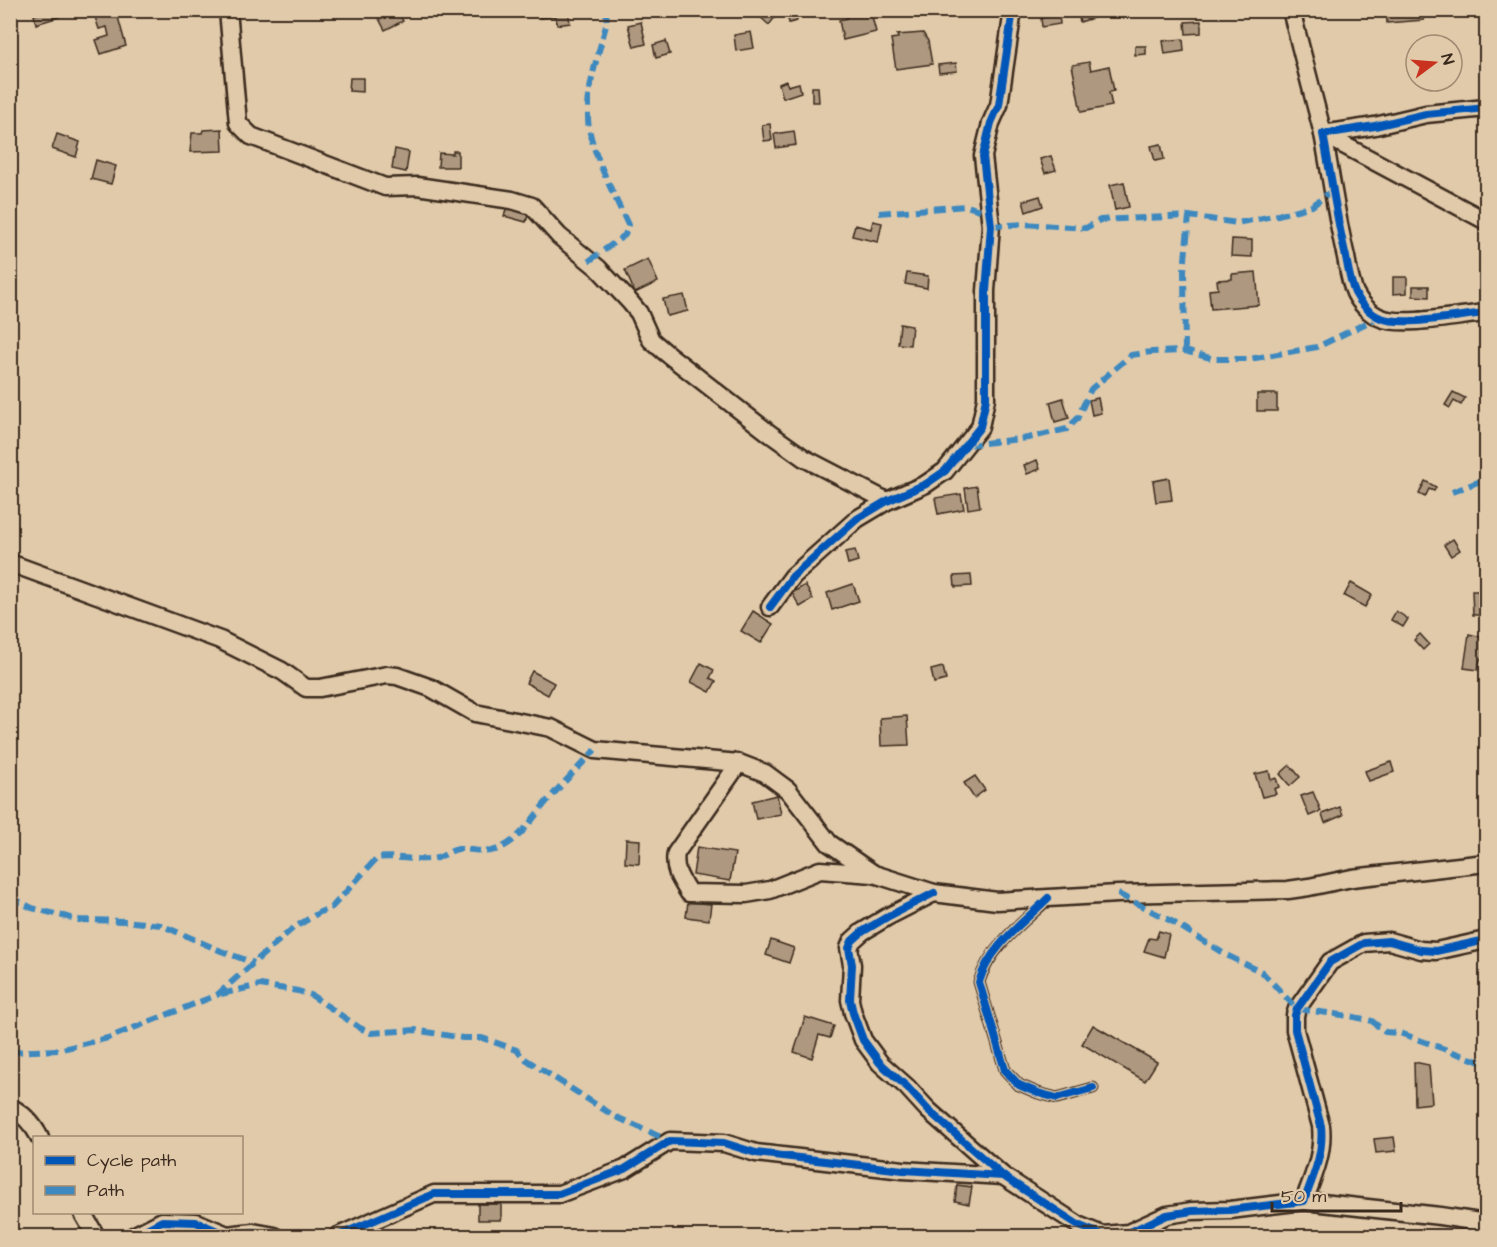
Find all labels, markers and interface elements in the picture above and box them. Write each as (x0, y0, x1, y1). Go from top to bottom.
north arrow (1404, 33, 1464, 93)
text: N (1436, 51, 1459, 67)
legend (33, 1136, 243, 1214)
text: Cycle path (87, 1148, 176, 1174)
scale bar (1272, 1175, 1401, 1213)
text: Path (87, 1178, 124, 1203)
text: 50 m (1281, 1184, 1326, 1209)

